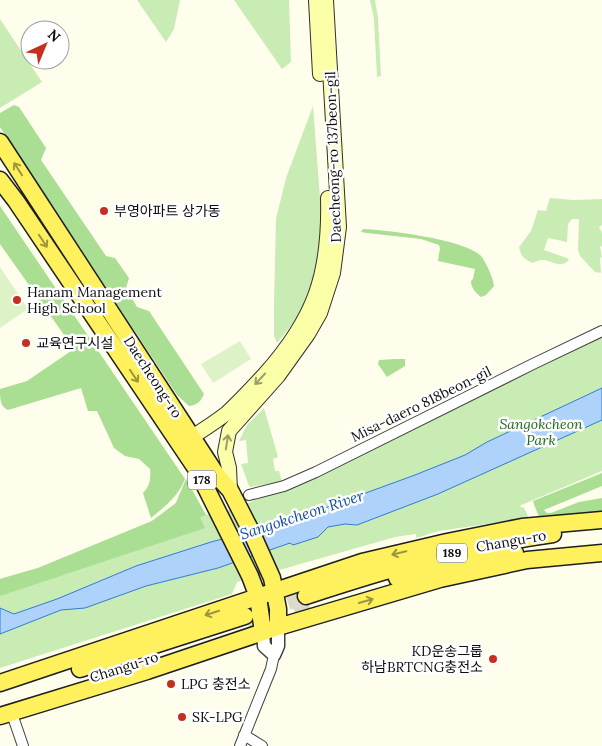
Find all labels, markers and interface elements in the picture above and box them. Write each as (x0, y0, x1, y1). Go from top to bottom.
north arrow (20, 20, 70, 70)
text: N (44, 25, 64, 46)
street label: Daecheong-ro 137beon-gil (321, 71, 345, 243)
one-way arrow (13, 163, 23, 177)
place label: 부영아파트 상가동 (114, 202, 221, 220)
marker: 부영아파트 상가동 (98, 205, 110, 217)
one-way arrow (38, 234, 48, 248)
place label: Hanam Management High School (27, 283, 162, 317)
marker: Hanam Management High School (11, 294, 23, 306)
street label: Daecheong-ro (120, 333, 186, 421)
place label: 교육연구시설 (36, 334, 113, 352)
marker: 교육연구시설 (20, 337, 32, 349)
street label: Misa-daero 818beon-gil (348, 362, 494, 446)
one-way arrow (129, 369, 139, 383)
one-way arrow (254, 373, 266, 385)
park label: Sangokcheon Park (499, 415, 583, 449)
one-way arrow (222, 434, 232, 450)
road number: 178 (188, 470, 216, 490)
water label: Sangokcheon River (237, 485, 366, 544)
street label: Changu-ro (474, 526, 548, 556)
road number: 189 (437, 544, 467, 562)
one-way arrow (391, 549, 407, 558)
one-way arrow (358, 596, 374, 606)
one-way arrow (205, 609, 220, 618)
place label: KD운송그룹 하남BRTCNG충전소 (361, 642, 483, 676)
street label: Changu-ro (87, 647, 161, 687)
marker: KD운송그룹 하남BRTCNG충전소 (487, 653, 499, 665)
place label: LPG 충전소 (181, 675, 251, 693)
marker: LPG 충전소 (165, 678, 177, 690)
place label: SK-LPG (192, 708, 243, 726)
marker: SK-LPG (176, 711, 188, 723)

